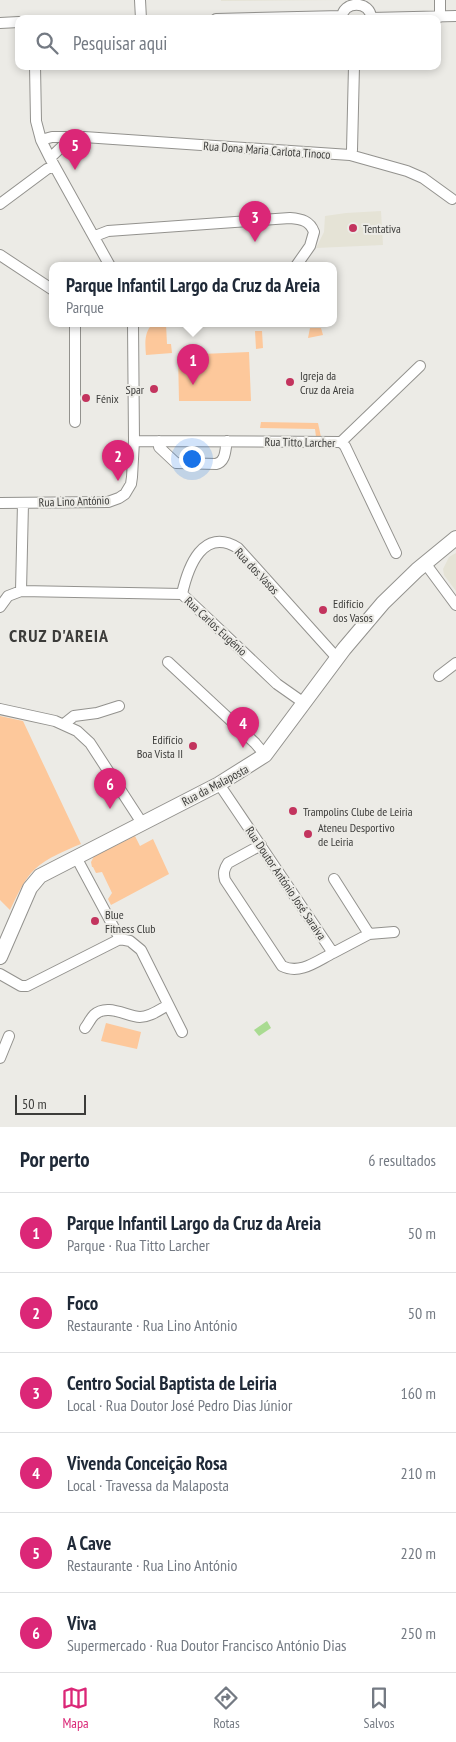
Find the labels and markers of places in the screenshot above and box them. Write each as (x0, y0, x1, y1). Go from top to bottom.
pin: 5 (59, 129, 91, 170)
pin: 3 (239, 201, 271, 242)
place label: Tentativa (363, 221, 401, 236)
marker: Tentativa (347, 222, 359, 234)
pin: 1 (177, 344, 209, 385)
place label: Igreja da Cruz da Areia (300, 368, 354, 397)
marker: Igreja da Cruz da Areia (284, 376, 296, 388)
place label: Spar (126, 382, 145, 397)
marker: Spar (148, 383, 160, 395)
place label: Fénix (96, 391, 119, 406)
marker: Fénix (80, 392, 92, 404)
pin: 2 (102, 440, 134, 481)
place label: Edifício dos Vasos (333, 596, 373, 625)
marker: Edifício dos Vasos (317, 604, 329, 616)
pin: 4 (227, 707, 259, 748)
place label: Edifício Boa Vista II (137, 732, 183, 761)
marker: Edifício Boa Vista II (187, 740, 199, 752)
pin: 6 (94, 768, 126, 809)
place label: Trampolins Clube de Leiria (303, 804, 413, 819)
marker: Trampolins Clube de Leiria (287, 805, 299, 817)
place label: Ateneu Desportivo de Leiria (318, 820, 395, 849)
marker: Ateneu Desportivo de Leiria (302, 828, 314, 840)
place label: Blue Fitness Club (105, 907, 155, 936)
marker: Blue Fitness Club (89, 915, 101, 927)

